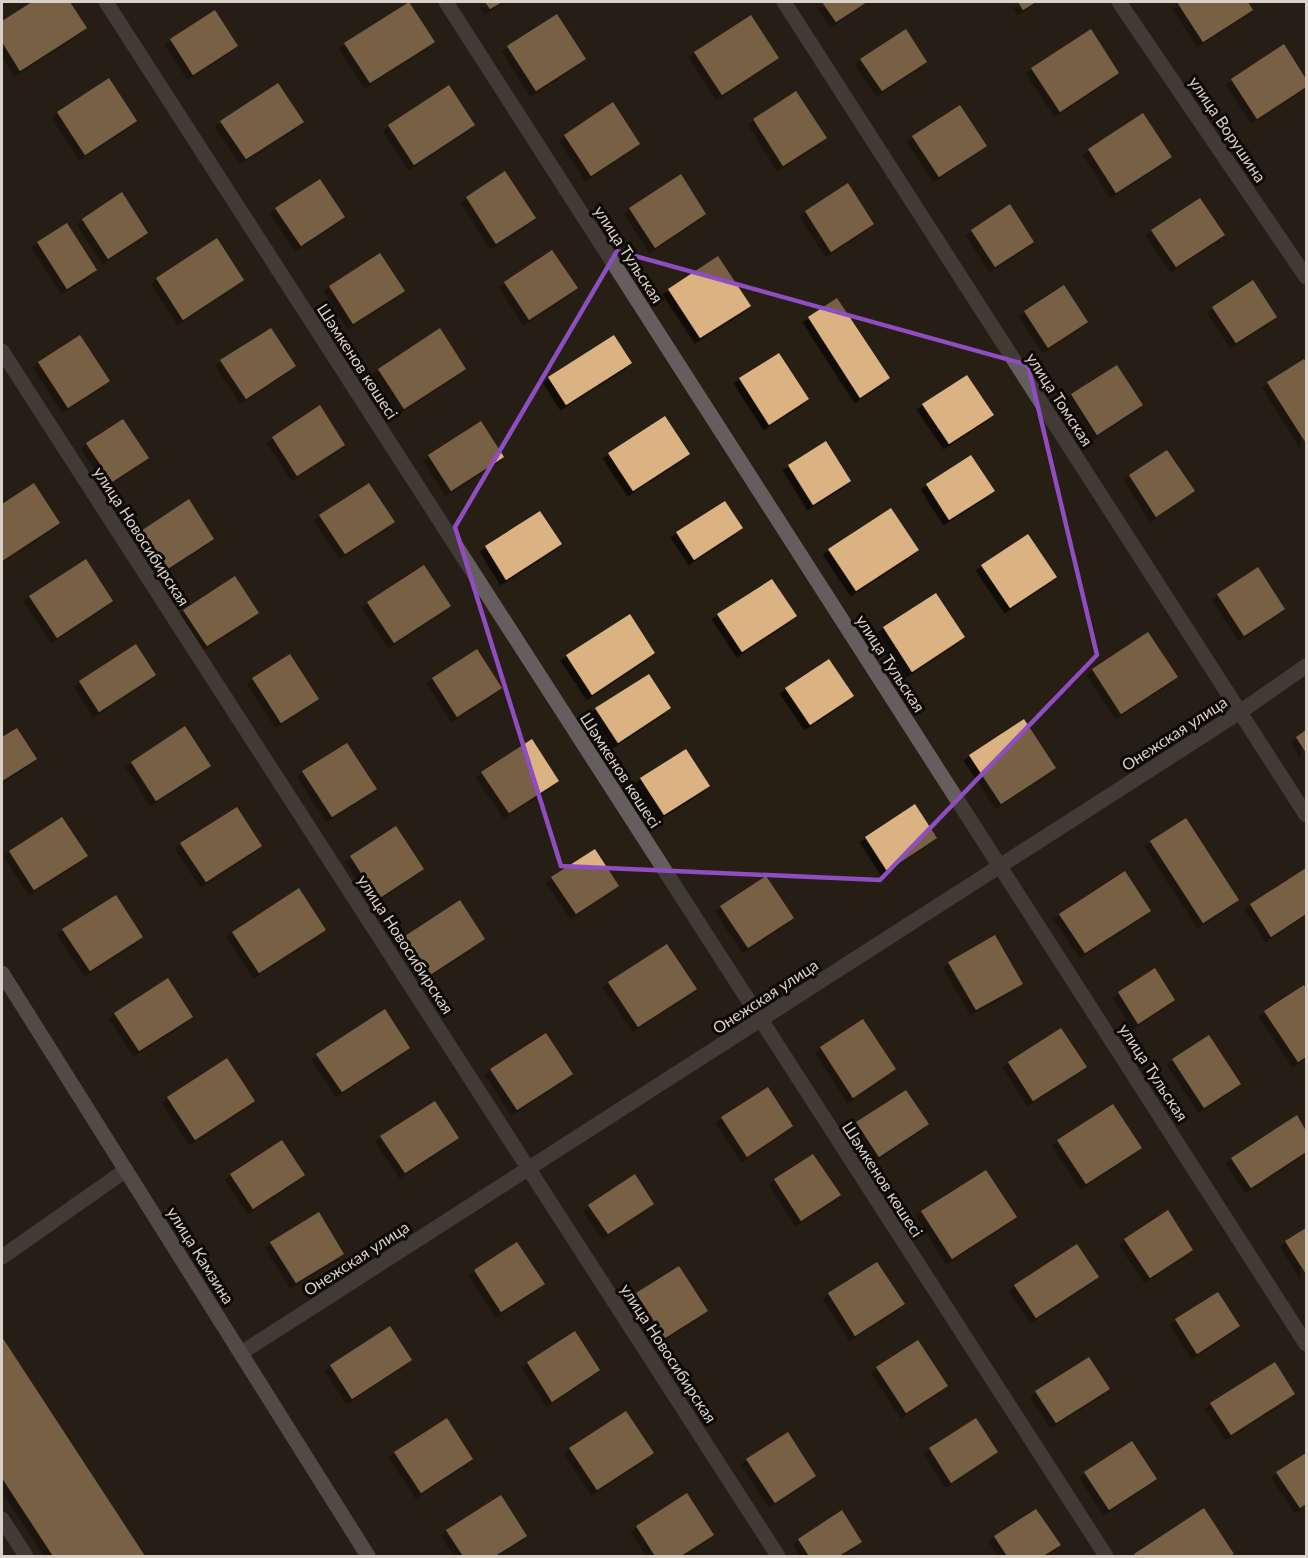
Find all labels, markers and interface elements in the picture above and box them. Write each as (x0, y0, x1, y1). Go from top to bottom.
street label: улица Ворушина (1186, 73, 1270, 185)
street label: улица Тульская (590, 202, 668, 306)
street label: Шәмкенов көшесі (314, 300, 402, 422)
street label: улица Томская (1023, 349, 1097, 449)
street label: улица Новосибирская (90, 463, 194, 609)
street label: улица Тульская (852, 611, 930, 715)
street label: Онежская улица (1118, 692, 1230, 774)
street label: Шәмкенов көшесі (577, 709, 665, 831)
street label: улица Новосибирская (354, 871, 458, 1017)
street label: Онежская улица (709, 955, 821, 1037)
street label: улица Тульская (1115, 1020, 1193, 1124)
street label: Шәмкенов көшесі (839, 1118, 927, 1240)
street label: улица Камзина (164, 1203, 238, 1307)
street label: Онежская улица (300, 1217, 412, 1299)
street label: улица Новосибирская (617, 1280, 721, 1426)

